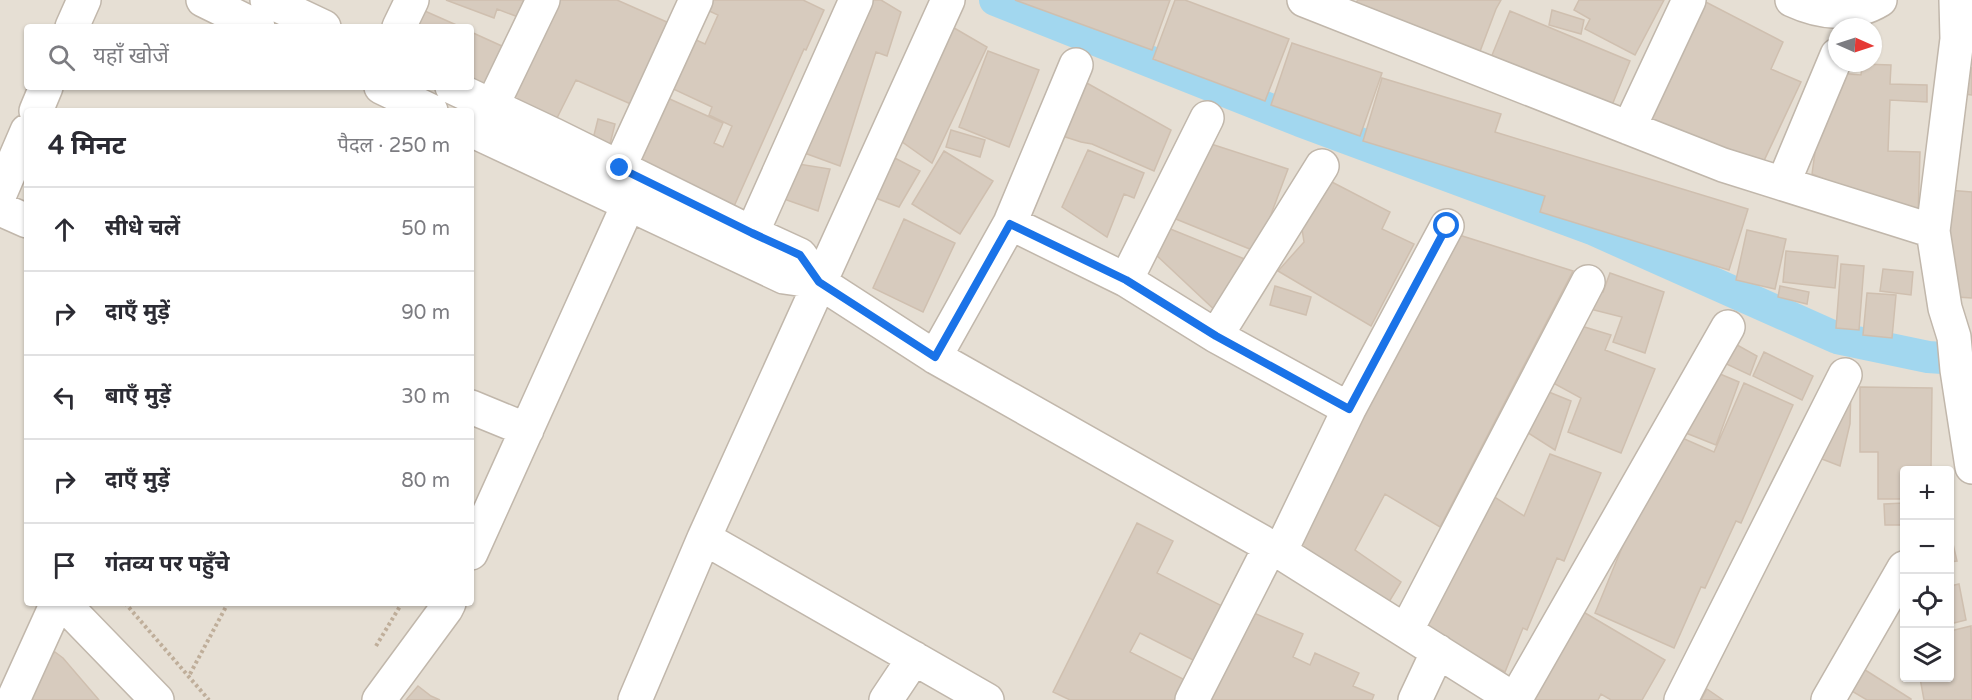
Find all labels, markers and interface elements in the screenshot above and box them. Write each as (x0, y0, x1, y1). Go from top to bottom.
north arrow (1828, 18, 1882, 72)
search box (24, 24, 474, 90)
icon: search (45, 41, 78, 74)
text: यहाँ खोजें (93, 43, 169, 69)
text: 4 मिनट (48, 130, 126, 161)
text: पैदल · 250 m (338, 134, 450, 158)
route end (606, 154, 632, 180)
route start (1433, 212, 1459, 238)
icon: ahead (48, 213, 81, 246)
text: सीधे चलें (105, 215, 180, 241)
text: 50 m (401, 217, 450, 241)
icon: right (48, 297, 81, 330)
text: दाएँ मुड़ें (105, 299, 170, 325)
text: 90 m (401, 301, 450, 325)
icon: left (48, 381, 81, 414)
text: बाएँ मुड़ें (105, 383, 171, 409)
text: 30 m (401, 385, 450, 409)
icon: right (48, 465, 81, 498)
map controls (1900, 466, 1954, 682)
button: + (1900, 466, 1954, 520)
text: दाएँ मुड़ें (105, 467, 170, 493)
text: 80 m (401, 469, 450, 493)
button: − (1900, 520, 1954, 574)
icon: arrive (48, 549, 81, 582)
text: गंतव्य पर पहुँचे (105, 551, 230, 577)
button: locate (1900, 574, 1954, 628)
button: layers (1900, 628, 1954, 682)

